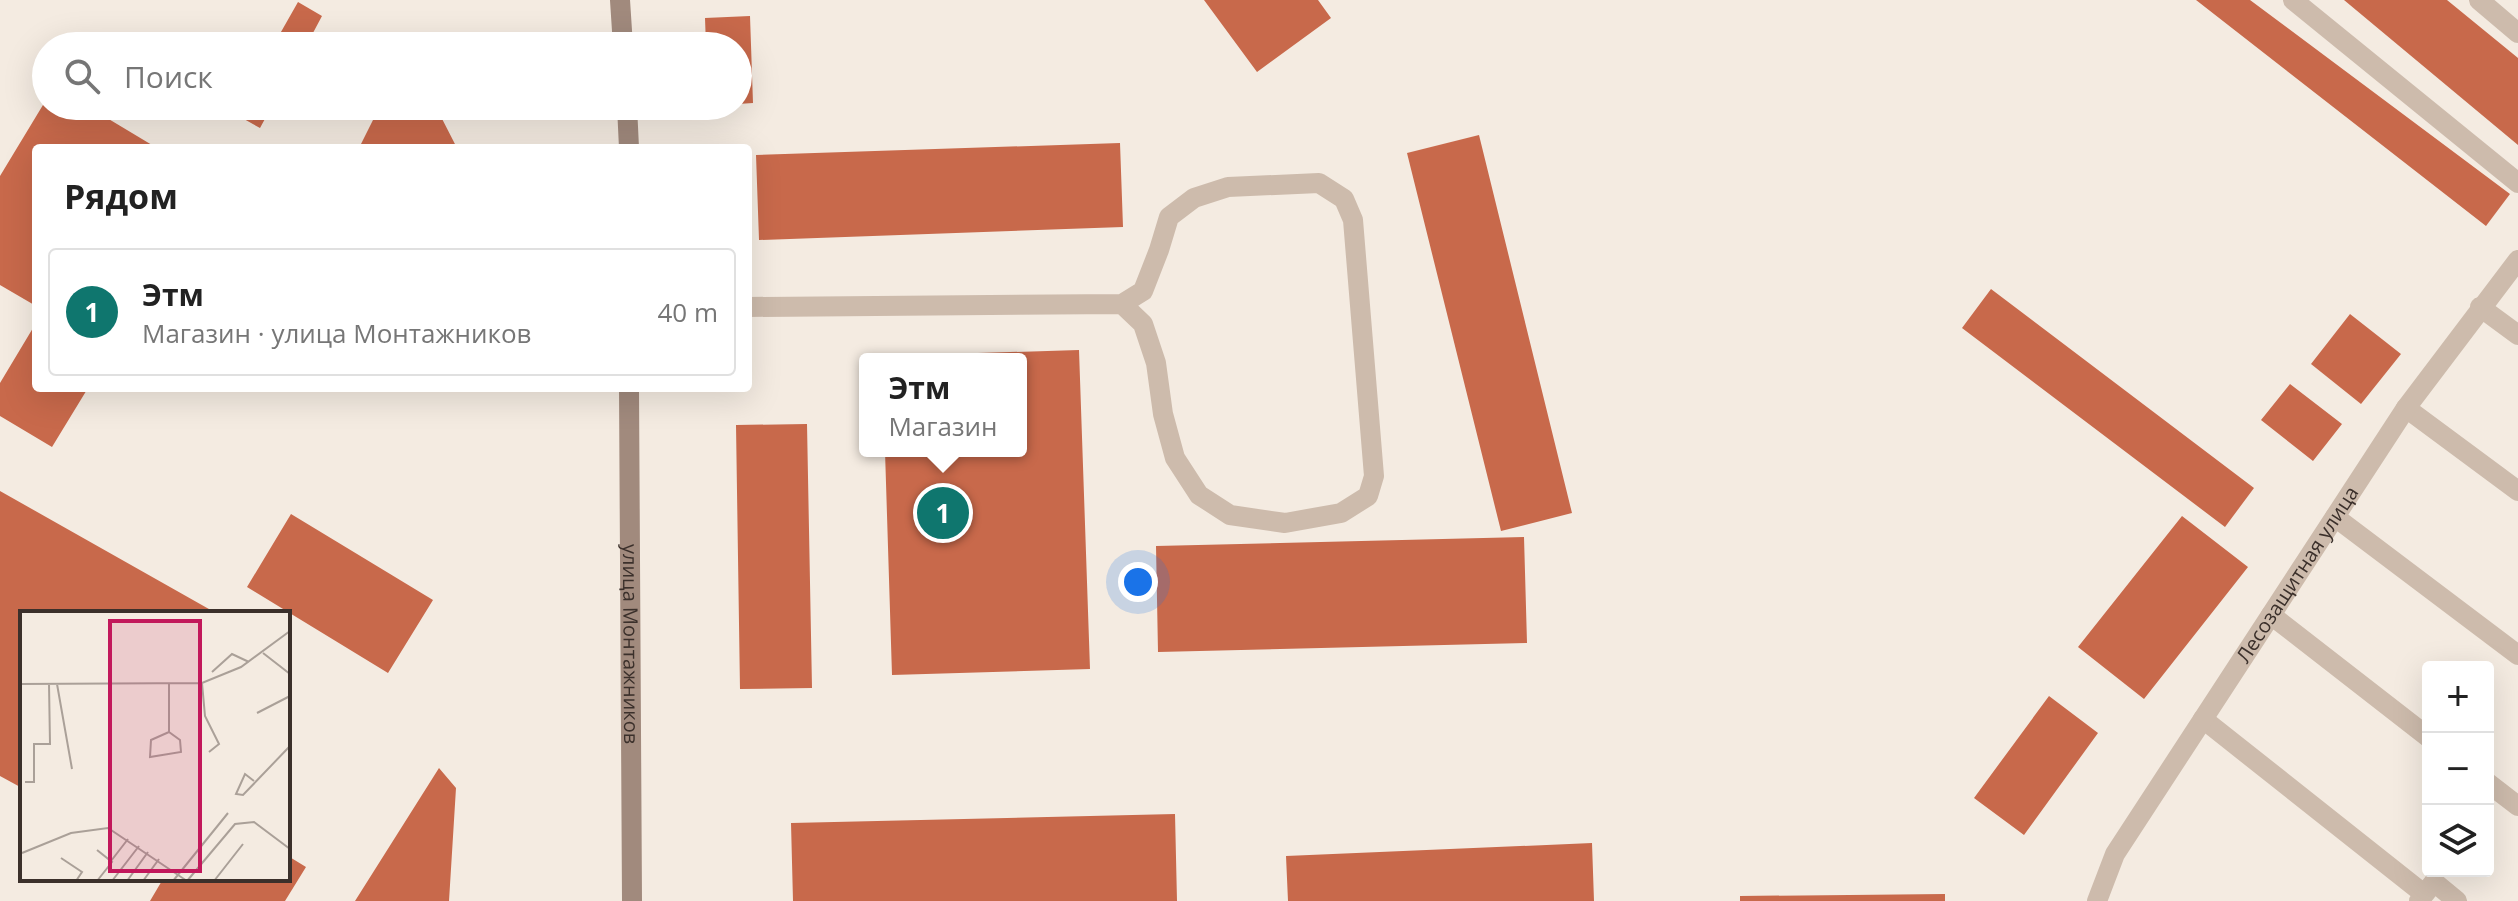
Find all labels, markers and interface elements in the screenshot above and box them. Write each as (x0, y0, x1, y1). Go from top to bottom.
search box (32, 32, 752, 120)
icon: search (60, 54, 104, 98)
text: Поиск (124, 56, 213, 97)
text: Рядом (64, 173, 178, 219)
text: Этм (142, 274, 204, 315)
text: 1 (85, 294, 99, 330)
text: 40 m (657, 294, 718, 330)
text: Магазин · улица Монтажников (142, 315, 532, 351)
popup (859, 353, 1027, 457)
text: Этм (888, 367, 950, 408)
text: Магазин (888, 408, 998, 444)
street label: Лесозащитная улица (2229, 481, 2364, 668)
pin: 1 (917, 483, 969, 543)
street label: улица Монтажников (617, 544, 645, 744)
your location (1118, 562, 1158, 602)
inset map (20, 611, 290, 881)
map controls (2422, 661, 2494, 877)
button: + (2422, 661, 2494, 733)
button: − (2422, 733, 2494, 805)
button: layers (2422, 805, 2494, 877)

